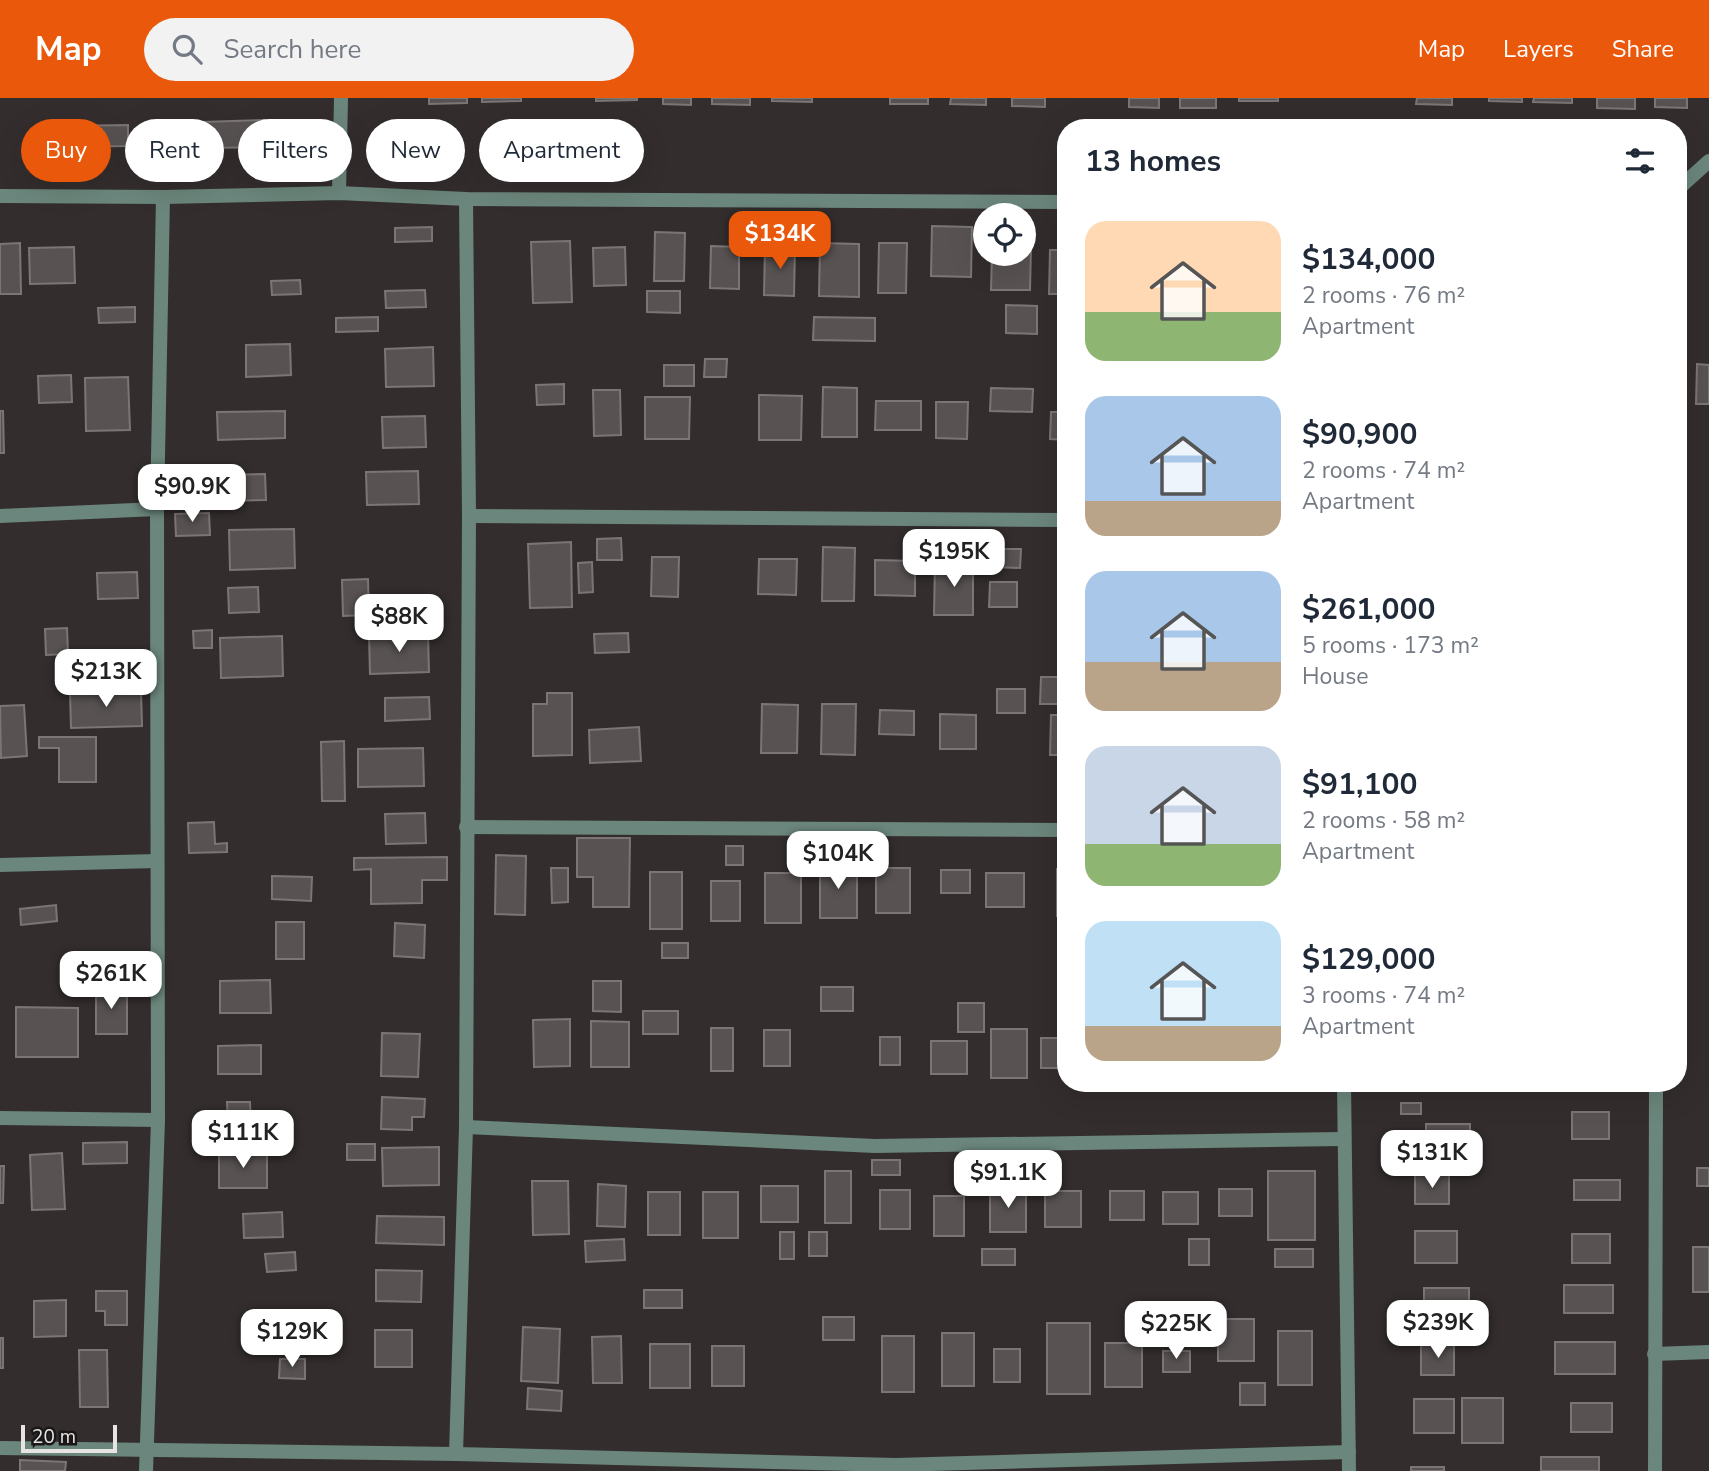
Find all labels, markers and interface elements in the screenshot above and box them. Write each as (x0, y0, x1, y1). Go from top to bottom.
search box (144, 18, 634, 81)
text: Map (35, 27, 102, 72)
icon: search (168, 30, 206, 68)
text: Search here (224, 32, 361, 67)
text: Map (1418, 33, 1465, 65)
text: Layers (1503, 33, 1574, 65)
text: Share (1612, 33, 1674, 65)
chip: Buy (21, 119, 111, 182)
chip: Rent (125, 119, 224, 182)
chip: Filters (238, 119, 352, 182)
chip: New (366, 119, 465, 182)
chip: Apartment (479, 119, 644, 182)
text: 13 homes (1085, 141, 1221, 182)
icon: filters (1621, 142, 1659, 180)
map controls (973, 203, 1036, 266)
button: locate (973, 203, 1036, 266)
pin: $134K (731, 212, 829, 271)
text: $134K (745, 218, 815, 249)
text: $134,000 (1302, 239, 1435, 280)
icon: home (1141, 249, 1225, 333)
text: 2 rooms · 76 m² (1302, 280, 1465, 311)
text: Apartment (1302, 311, 1414, 342)
text: $90,900 (1302, 414, 1417, 455)
icon: home (1141, 424, 1225, 508)
text: 2 rooms · 74 m² (1302, 455, 1465, 486)
pin: $90.9K (135, 464, 249, 524)
text: $90.9K (154, 471, 230, 502)
text: Apartment (1302, 486, 1414, 517)
pin: $195K (905, 530, 1003, 589)
text: $195K (919, 536, 989, 567)
text: $261,000 (1302, 589, 1435, 630)
pin: $88K (358, 594, 440, 654)
icon: home (1141, 599, 1225, 683)
text: $88K (371, 601, 427, 632)
text: 5 rooms · 173 m² (1302, 630, 1479, 661)
pin: $213K (57, 650, 155, 709)
text: $213K (71, 656, 141, 687)
text: House (1302, 661, 1369, 692)
text: $91,100 (1302, 764, 1417, 805)
icon: home (1141, 774, 1225, 858)
text: 2 rooms · 58 m² (1302, 805, 1465, 836)
pin: $104K (789, 832, 887, 891)
text: Apartment (1302, 836, 1414, 867)
text: $104K (803, 838, 873, 869)
text: $129,000 (1302, 939, 1435, 980)
icon: home (1141, 949, 1225, 1033)
pin: $261K (62, 951, 160, 1011)
text: $261K (76, 958, 146, 989)
text: 3 rooms · 74 m² (1302, 980, 1465, 1011)
text: Apartment (1302, 1011, 1414, 1042)
pin: $111K (194, 1110, 292, 1170)
text: $111K (208, 1117, 278, 1148)
pin: $131K (1383, 1130, 1481, 1190)
text: $131K (1397, 1137, 1467, 1168)
pin: $91.1K (951, 1150, 1065, 1210)
text: $91.1K (970, 1157, 1046, 1188)
pin: $239K (1389, 1300, 1487, 1360)
pin: $225K (1127, 1302, 1225, 1361)
text: $239K (1403, 1307, 1473, 1338)
text: $225K (1141, 1308, 1211, 1339)
pin: $129K (243, 1310, 341, 1369)
text: $129K (257, 1316, 327, 1347)
scale bar (21, 1422, 117, 1454)
text: 20 m (32, 1424, 76, 1450)

